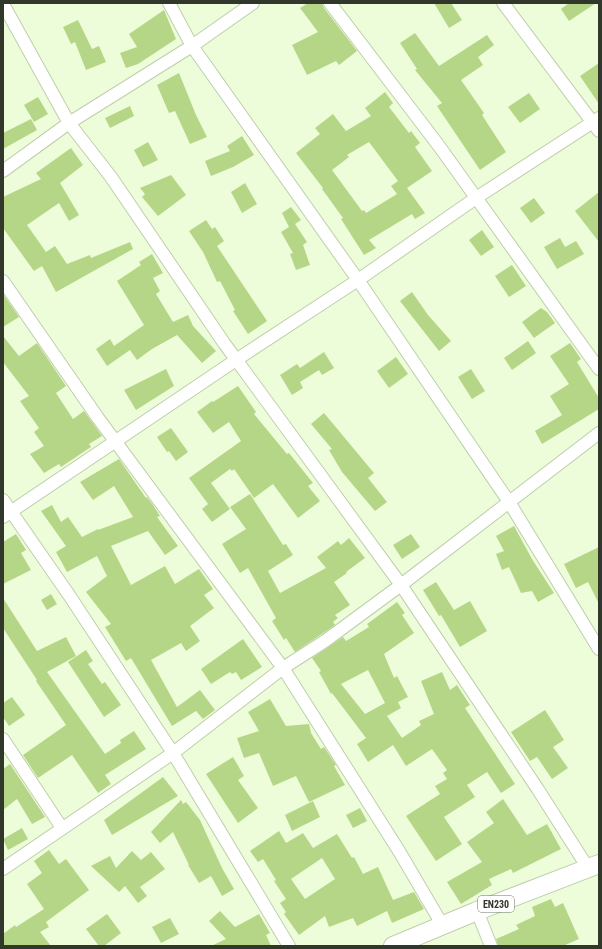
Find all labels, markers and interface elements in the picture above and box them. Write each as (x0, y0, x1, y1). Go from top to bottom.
road number: EN230 (478, 896, 514, 912)

